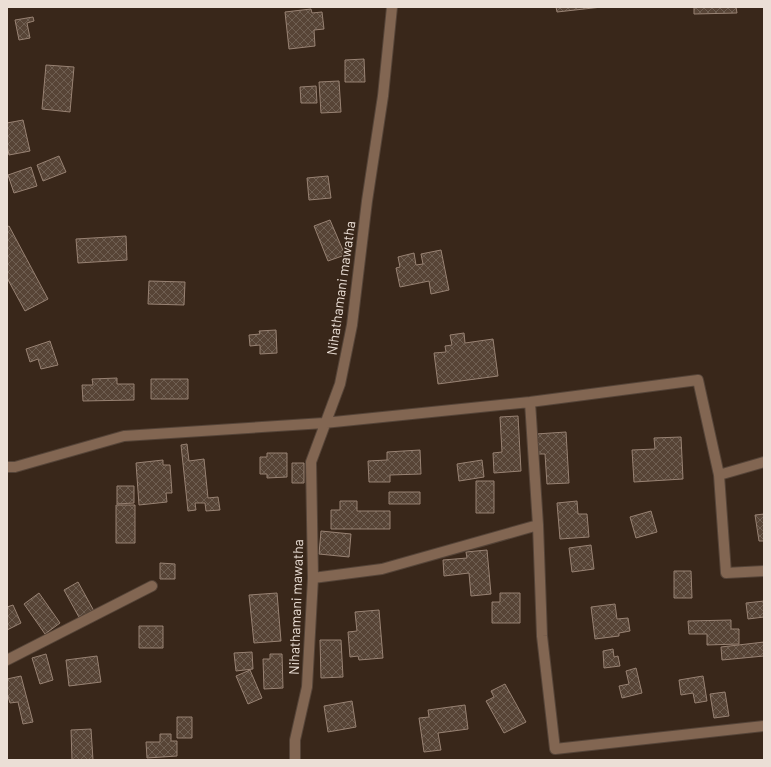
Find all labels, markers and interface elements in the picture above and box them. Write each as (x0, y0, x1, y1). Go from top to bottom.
street label: Nihathamani mawatha (323, 220, 358, 356)
street label: Nihathamani mawatha (285, 539, 306, 675)

